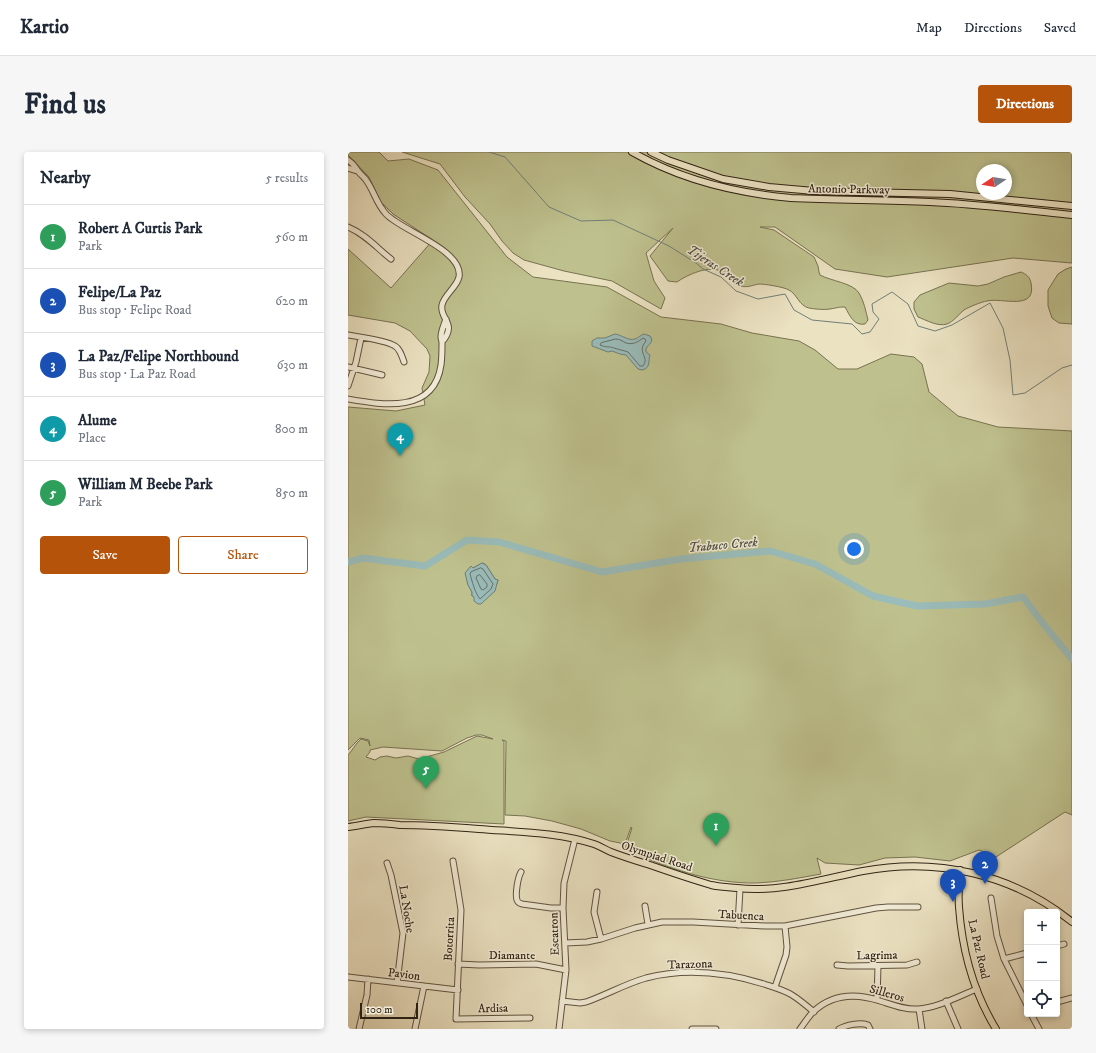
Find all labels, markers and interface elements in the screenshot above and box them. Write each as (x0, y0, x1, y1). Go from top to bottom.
text: Kartio (20, 16, 69, 39)
text: Map (916, 19, 942, 37)
text: Directions (964, 19, 1022, 37)
text: Saved (1044, 19, 1076, 37)
button: Directions (978, 85, 1072, 123)
text: Find us (24, 87, 106, 122)
north arrow (976, 164, 1012, 200)
text: Nearby (40, 167, 90, 189)
text: 5 results (266, 170, 308, 186)
street label: Antonio Parkway (808, 181, 890, 198)
text: Robert A Curtis Park (78, 219, 203, 238)
text: 1 (51, 229, 55, 245)
text: 560 m (275, 229, 308, 245)
text: Park (78, 238, 102, 254)
water label: Tijeras Creek (684, 242, 747, 290)
text: Felipe/La Paz (78, 283, 161, 302)
text: 2 (50, 293, 56, 309)
text: 620 m (275, 293, 308, 309)
text: Bus stop · Felipe Road (78, 302, 192, 318)
text: La Paz/Felipe Northbound (78, 347, 239, 366)
text: 3 (51, 357, 55, 373)
text: 630 m (277, 357, 308, 373)
text: Bus stop · La Paz Road (78, 366, 196, 382)
text: Alume (78, 411, 117, 430)
text: 4 (49, 421, 57, 437)
text: 800 m (275, 421, 308, 437)
pin: 4 (387, 423, 413, 456)
text: Place (78, 430, 106, 446)
text: William M Beebe Park (78, 475, 213, 494)
text: 5 (50, 485, 56, 501)
text: 850 m (275, 485, 308, 501)
text: Park (78, 494, 102, 510)
water label: Trabuco Creek (688, 534, 759, 556)
button: Save (40, 536, 170, 574)
button: Share (178, 536, 308, 574)
your location (844, 539, 864, 559)
pin: 5 (413, 756, 439, 789)
pin: 1 (703, 813, 729, 846)
street label: Olympiad Road (619, 838, 694, 875)
pin: 2 (972, 851, 998, 884)
pin: 3 (940, 869, 966, 902)
street label: La Noche (395, 884, 418, 934)
street label: Tabuenca (718, 907, 765, 924)
map controls (1024, 909, 1060, 1017)
button: + (1024, 909, 1060, 945)
street label: Escatron (546, 911, 563, 956)
street label: Botorrita (441, 916, 458, 961)
street label: La Paz Road (964, 918, 993, 981)
button: − (1024, 945, 1060, 981)
street label: Diamante (489, 948, 535, 963)
street label: Lagrima (856, 948, 899, 963)
street label: Tarazona (667, 956, 714, 973)
street label: Pavion (387, 965, 422, 984)
street label: Silleros (868, 981, 906, 1006)
button: locate (1024, 981, 1060, 1017)
scale bar (360, 1001, 418, 1020)
street label: Ardisa (478, 1001, 509, 1016)
text: 100 m (366, 1003, 392, 1017)

